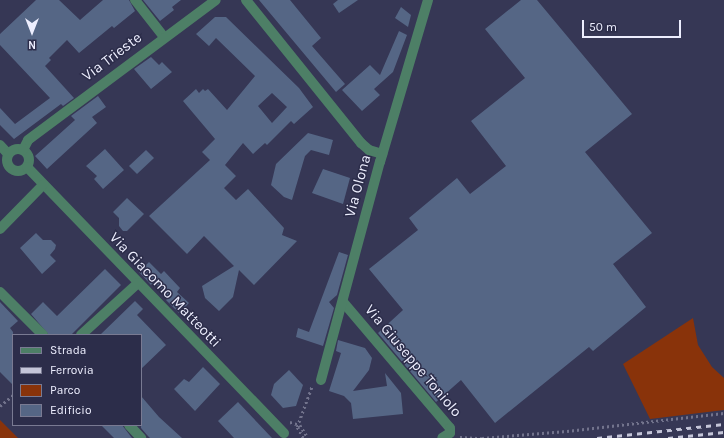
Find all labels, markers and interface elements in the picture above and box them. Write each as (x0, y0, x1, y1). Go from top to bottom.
north arrow (12, 12, 52, 52)
scale bar (584, 12, 683, 38)
text: 50 m (589, 20, 617, 34)
street label: Via Trieste (79, 29, 145, 85)
text: N (28, 38, 36, 51)
street label: Via Olona (341, 153, 375, 219)
street label: Via Giacomo Matteotti (105, 229, 225, 351)
street label: Via Giuseppe Toniolo (361, 301, 465, 421)
legend (12, 334, 142, 426)
text: Strada (50, 343, 86, 357)
text: Ferrovia (50, 363, 94, 377)
text: Parco (50, 383, 80, 397)
text: Edificio (50, 403, 91, 417)

